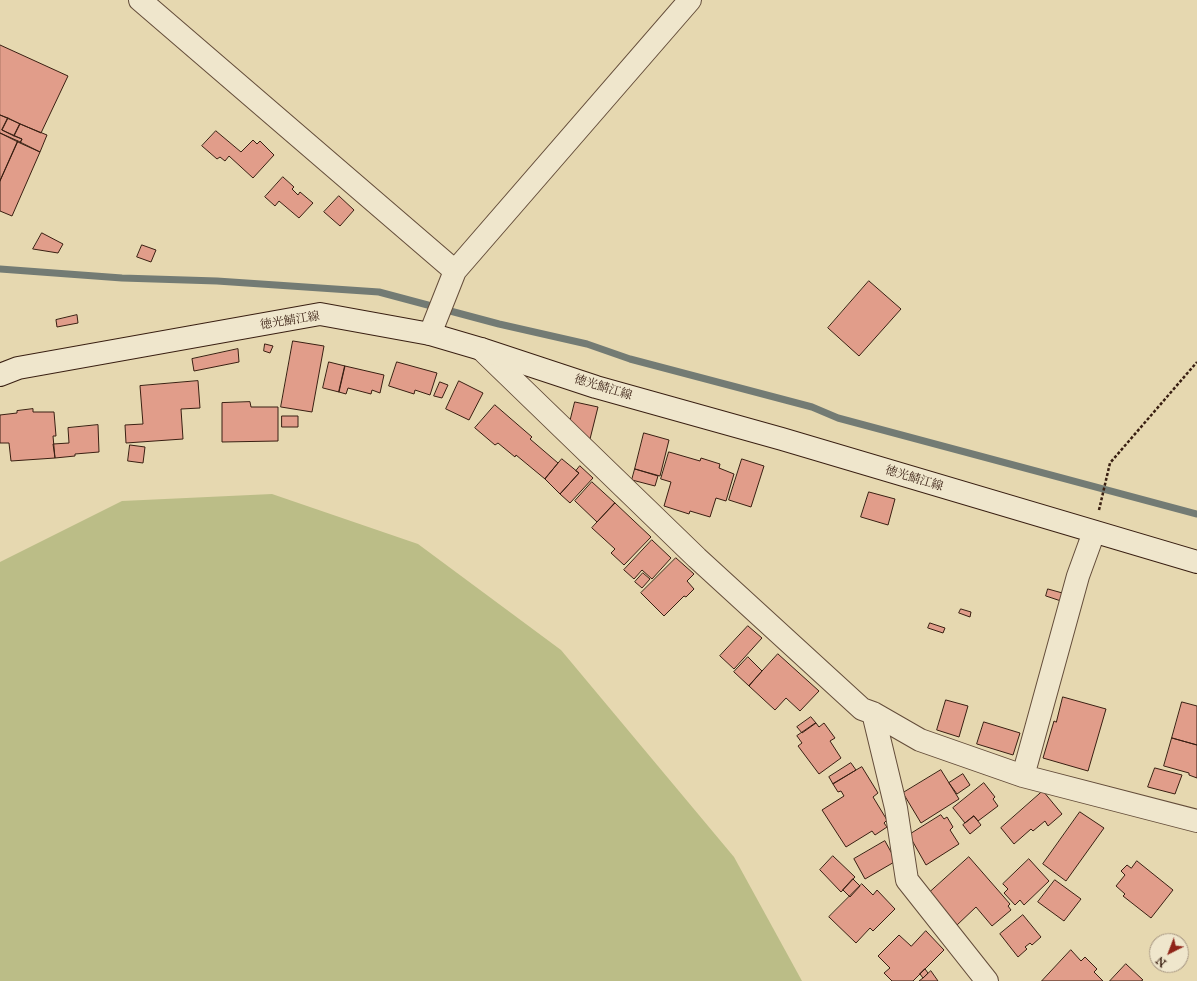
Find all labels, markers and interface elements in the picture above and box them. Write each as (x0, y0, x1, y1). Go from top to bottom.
street label: 徳光鯖江線 (259, 309, 321, 333)
street label: 徳光鯖江線 (572, 372, 634, 404)
street label: 徳光鯖江線 (883, 463, 945, 495)
north arrow (1149, 933, 1189, 973)
text: N (1153, 954, 1169, 970)

